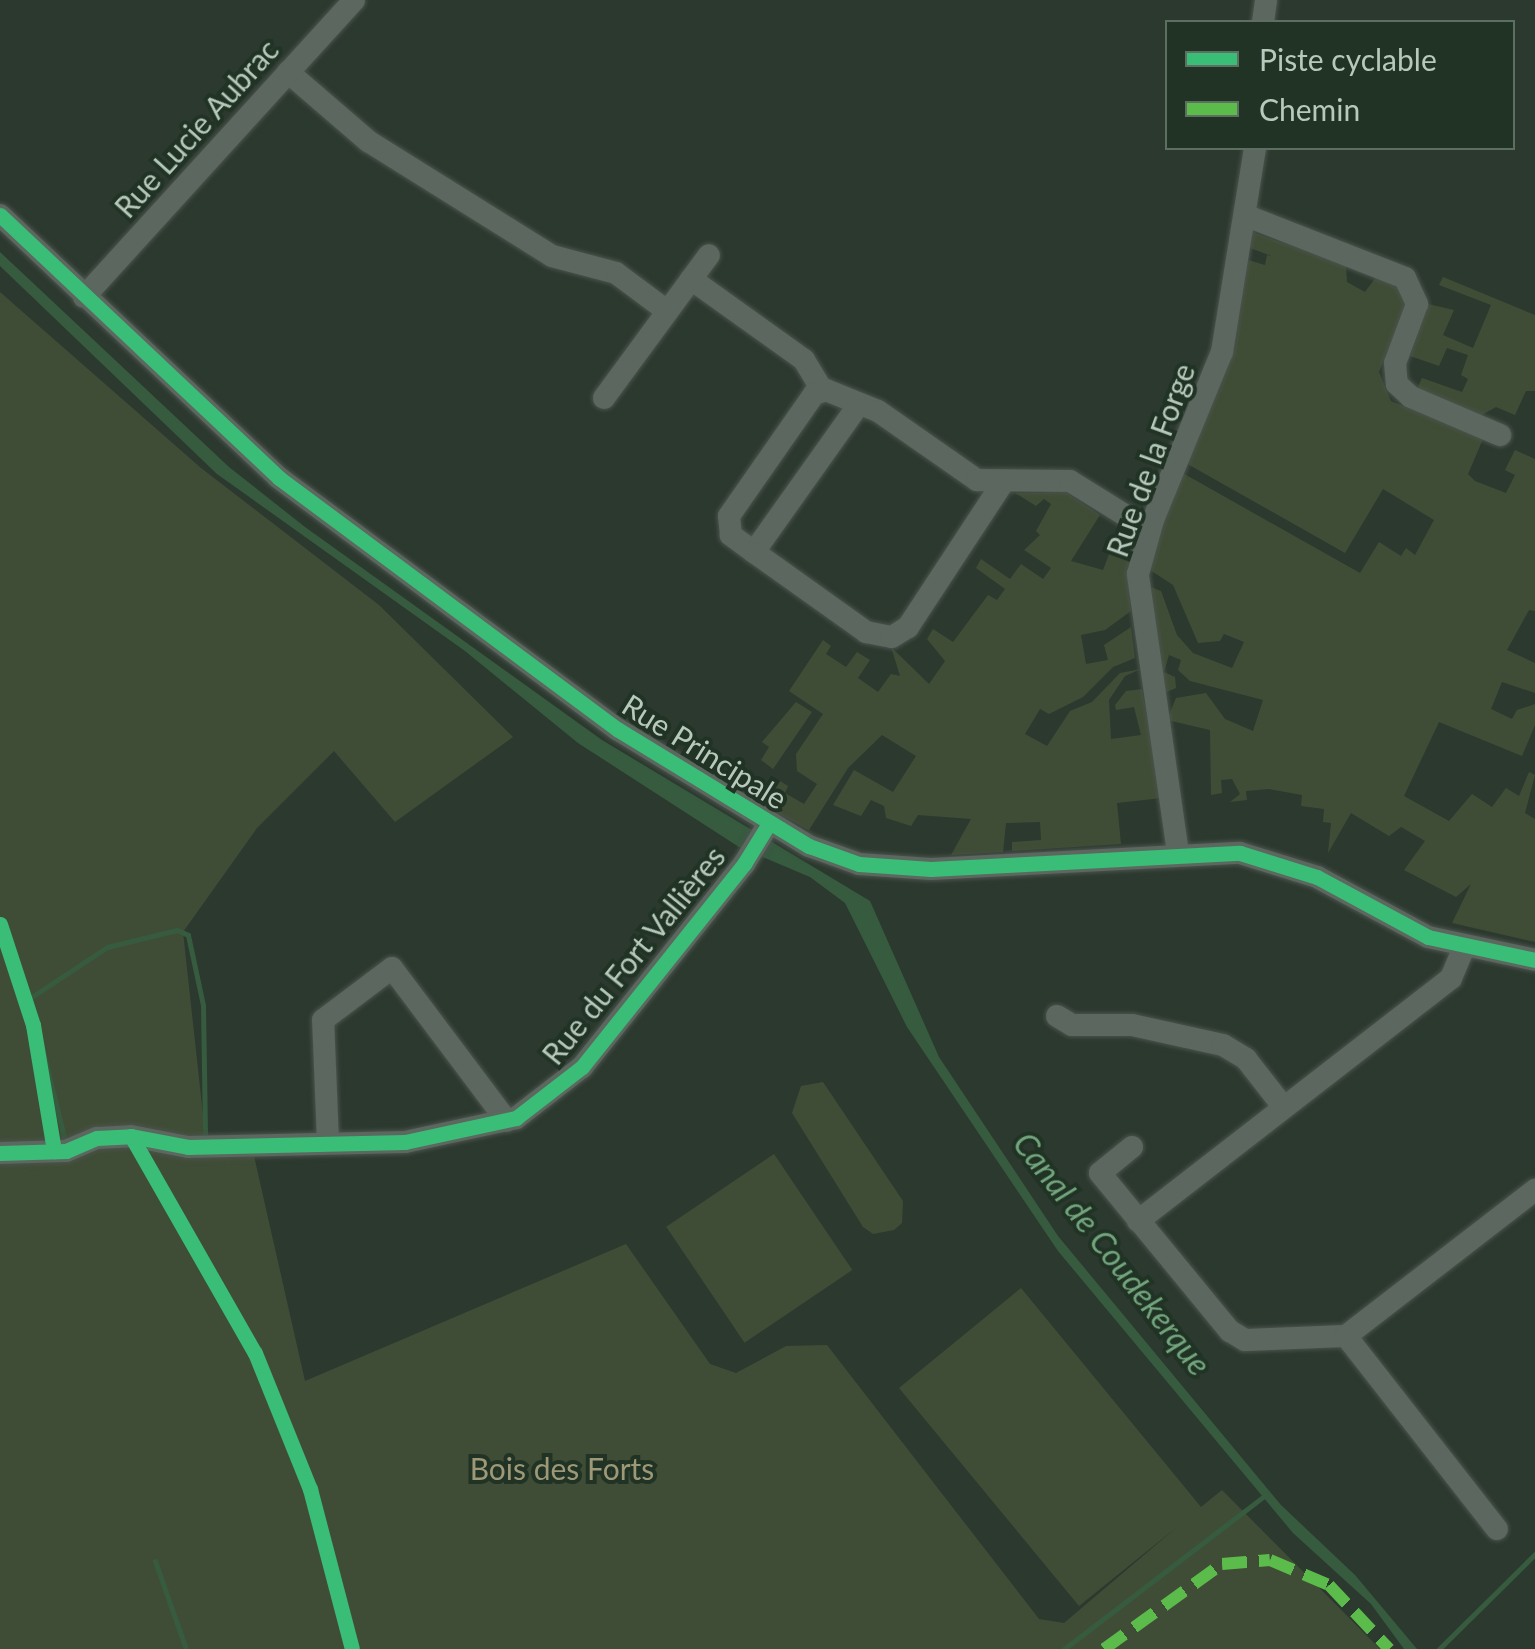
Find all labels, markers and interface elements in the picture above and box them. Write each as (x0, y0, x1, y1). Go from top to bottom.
legend (1165, 20, 1515, 150)
street label: Rue Lucie Aubrac (106, 31, 286, 225)
text: Piste cyclable (1259, 41, 1437, 77)
text: Chemin (1259, 91, 1360, 127)
street label: Rue de la Forge (1098, 359, 1202, 561)
street label: Rue Principale (616, 686, 794, 816)
street label: Rue du Fort Vallières (534, 838, 732, 1072)
water label: Canal de Coudekerque (1005, 1125, 1219, 1383)
park label: Bois des Forts (470, 1450, 654, 1486)

